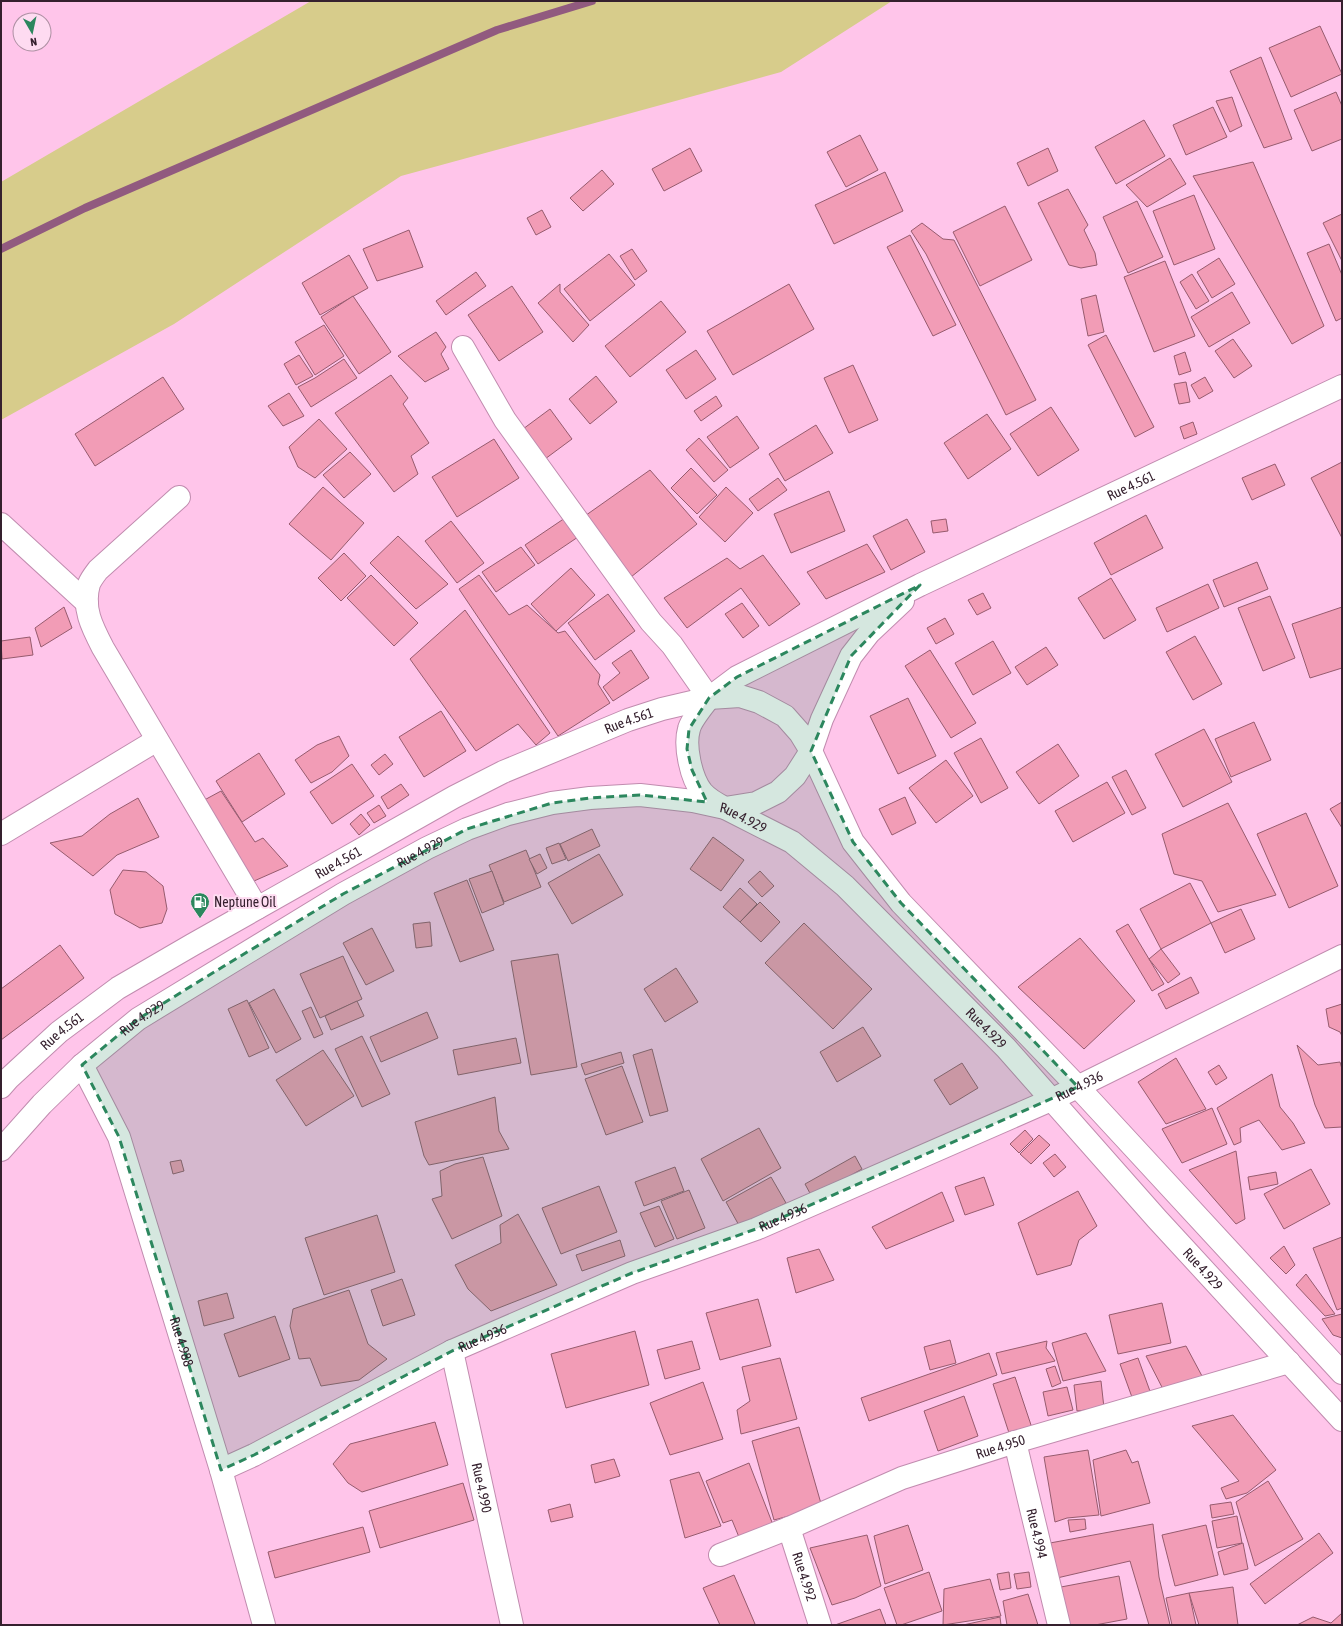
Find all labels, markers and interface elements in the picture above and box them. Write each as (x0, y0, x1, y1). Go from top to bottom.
north arrow (12, 12, 52, 52)
text: N (29, 35, 38, 48)
street label: Rue 4.561 (1104, 467, 1157, 504)
street label: Rue 4.561 (602, 704, 655, 737)
street label: Rue 4.929 (718, 799, 769, 836)
street label: Rue 4.929 (394, 833, 446, 871)
street label: Rue 4.561 (312, 843, 364, 882)
fuel station icon: Neptune Oil (189, 891, 211, 919)
place label: Neptune Oil (214, 894, 277, 910)
street label: Rue 4.929 (116, 997, 167, 1039)
street label: Rue 4.929 (963, 1004, 1010, 1052)
street label: Rue 4.561 (37, 1009, 87, 1053)
street label: Rue 4.936 (1053, 1067, 1106, 1105)
street label: Rue 4.936 (756, 1200, 810, 1235)
street label: Rue 4.929 (1180, 1245, 1226, 1293)
street label: Rue 4.988 (167, 1315, 197, 1369)
street label: Rue 4.936 (456, 1320, 509, 1355)
street label: Rue 4.950 (974, 1431, 1027, 1462)
street label: Rue 4.990 (469, 1461, 495, 1515)
street label: Rue 4.994 (1023, 1507, 1051, 1560)
street label: Rue 4.992 (789, 1550, 820, 1603)

